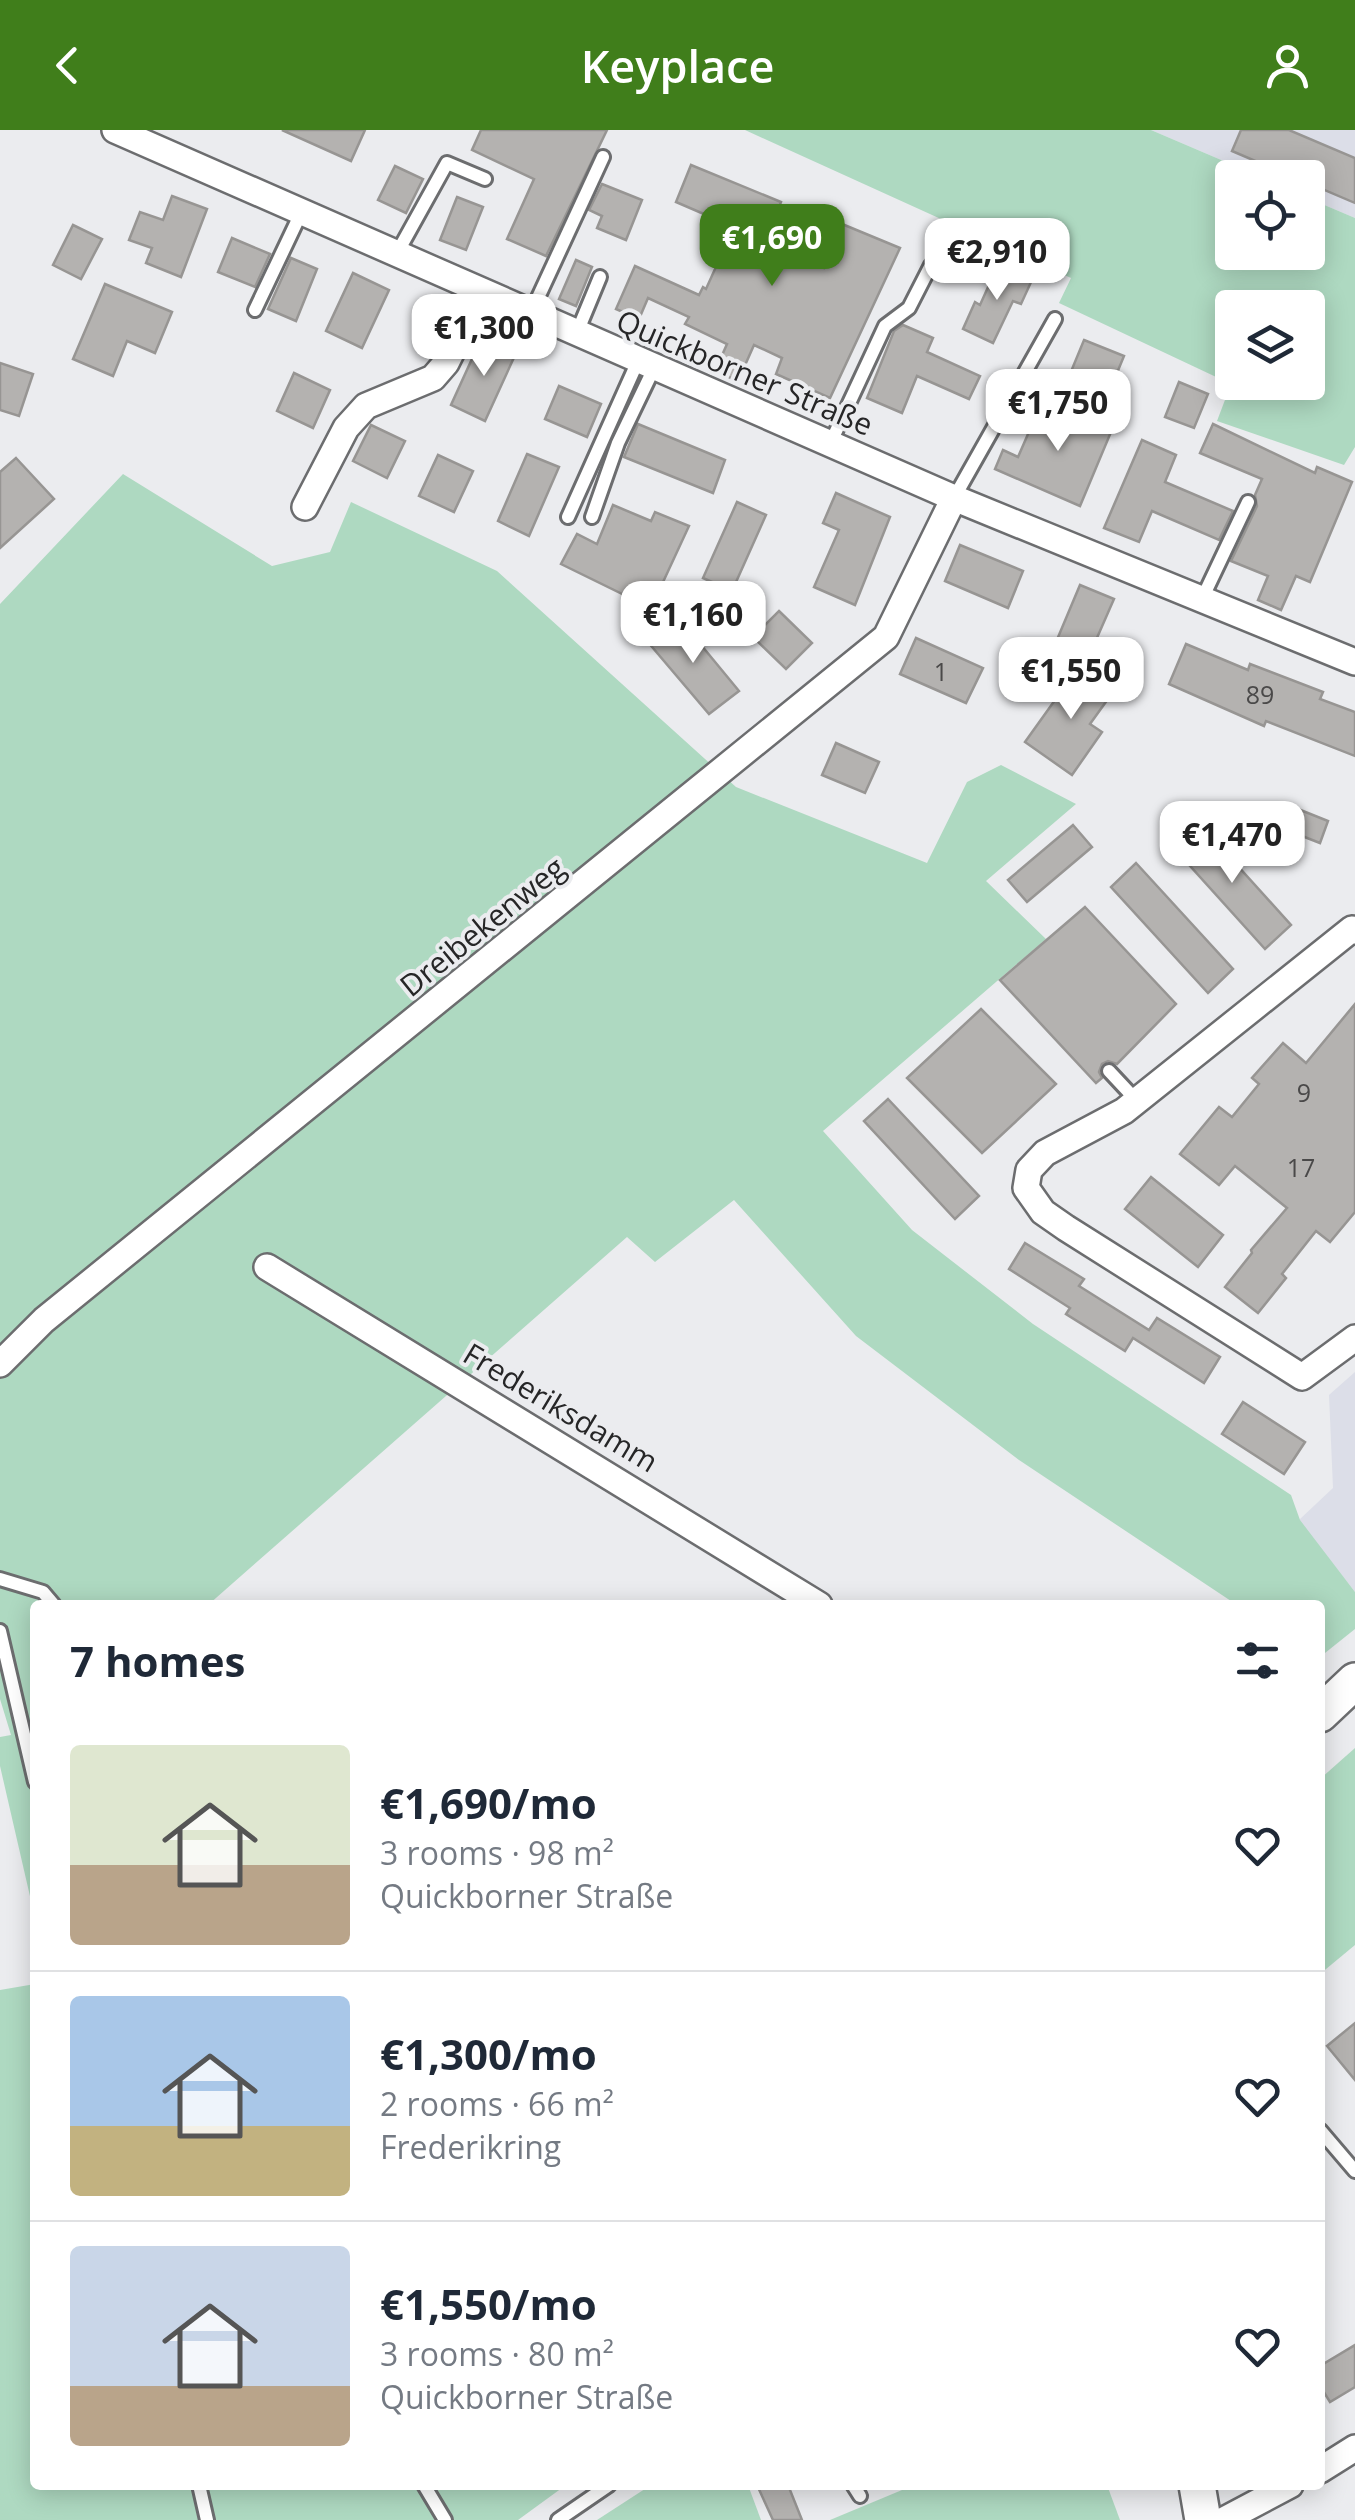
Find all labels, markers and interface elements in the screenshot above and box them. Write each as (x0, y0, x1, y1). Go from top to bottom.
text: Keyplace (581, 35, 774, 96)
icon: back (40, 38, 95, 93)
icon: person (1260, 38, 1315, 93)
map controls (1215, 160, 1325, 400)
button: locate (1215, 160, 1325, 270)
pin: €1,690 (691, 204, 853, 289)
text: €1,690 (722, 215, 822, 258)
pin: €2,910 (916, 218, 1078, 303)
text: €2,910 (947, 229, 1047, 272)
button: layers (1215, 290, 1325, 400)
pin: €1,300 (403, 294, 565, 379)
street label: Quickborner Straße (610, 299, 880, 445)
text: €1,300 (434, 305, 534, 348)
pin: €1,750 (977, 369, 1139, 454)
text: €1,750 (1008, 380, 1108, 423)
pin: €1,160 (612, 581, 774, 666)
text: €1,160 (643, 592, 743, 635)
pin: €1,550 (990, 637, 1152, 722)
text: €1,550 (1021, 648, 1121, 691)
house number: 1 (934, 654, 948, 688)
house number: 89 (1246, 677, 1274, 711)
pin: €1,470 (1151, 801, 1313, 886)
text: €1,470 (1182, 812, 1282, 855)
street label: Dreibekenweg (391, 847, 573, 1005)
house number: 9 (1297, 1075, 1311, 1109)
house number: 17 (1287, 1150, 1315, 1184)
street label: Frederiksdamm (456, 1333, 666, 1481)
text: 7 homes (70, 1632, 245, 1689)
icon: filters (1230, 1633, 1285, 1688)
text: €1,690/mo (380, 1774, 597, 1831)
icon: home (150, 1785, 270, 1905)
icon: heart (1230, 1818, 1285, 1873)
text: 3 rooms · 98 m² (380, 1831, 614, 1874)
text: Quickborner Straße (380, 1874, 673, 1917)
text: €1,300/mo (380, 2025, 597, 2082)
icon: home (150, 2036, 270, 2156)
icon: heart (1230, 2069, 1285, 2124)
text: 2 rooms · 66 m² (380, 2082, 614, 2125)
text: Frederikring (380, 2125, 561, 2168)
text: €1,550/mo (380, 2275, 597, 2332)
icon: home (150, 2286, 270, 2406)
icon: heart (1230, 2319, 1285, 2374)
text: 3 rooms · 80 m² (380, 2332, 614, 2375)
text: Quickborner Straße (380, 2375, 673, 2418)

